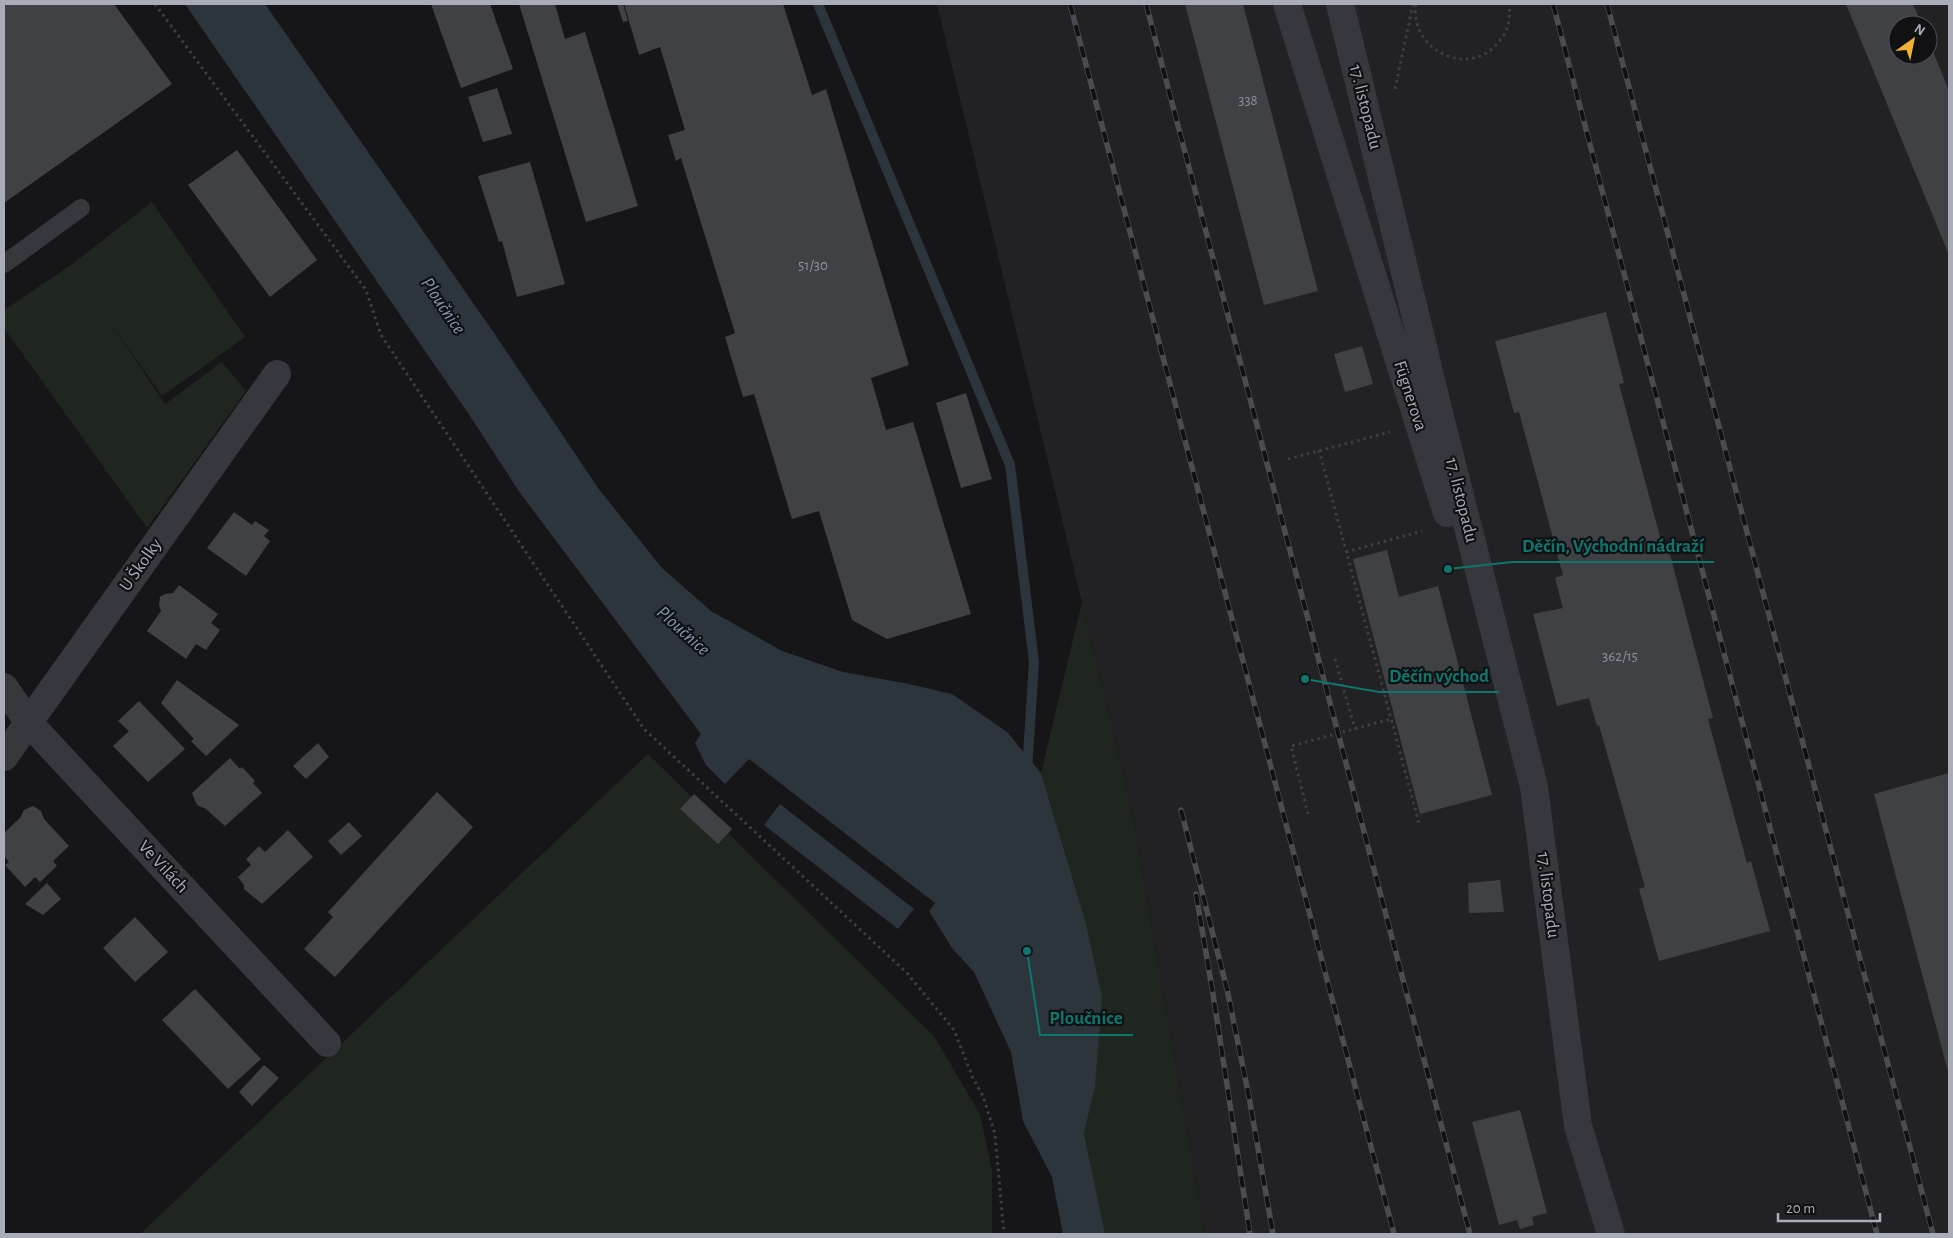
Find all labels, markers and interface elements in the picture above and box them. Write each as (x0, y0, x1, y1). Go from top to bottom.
north arrow (1888, 15, 1938, 65)
text: N (1912, 21, 1927, 38)
street label: 17. listopadu (1346, 63, 1384, 151)
house number: 338 (1238, 93, 1258, 108)
house number: 51/30 (798, 258, 828, 273)
water label: Ploučnice (417, 274, 469, 338)
street label: Fügnerova (1390, 359, 1430, 433)
street label: 17. listopadu (1442, 456, 1480, 544)
callout: Děčín, Východní nádraží (1512, 528, 1714, 562)
street label: U Školky (114, 533, 166, 595)
text: Děčín, Východní nádraží (1522, 537, 1705, 556)
water label: Ploučnice (653, 603, 713, 659)
house number: 362/15 (1602, 649, 1638, 664)
callout: Děčín východ (1379, 658, 1499, 692)
text: Děčín východ (1389, 667, 1489, 686)
street label: Ve Vilách (135, 837, 191, 897)
street label: 17. listopadu (1534, 851, 1562, 939)
callout: Ploučnice (1040, 1001, 1133, 1035)
text: Ploučnice (1049, 1009, 1123, 1028)
scale bar (1778, 1190, 1880, 1222)
text: 20 m (1786, 1201, 1815, 1216)

